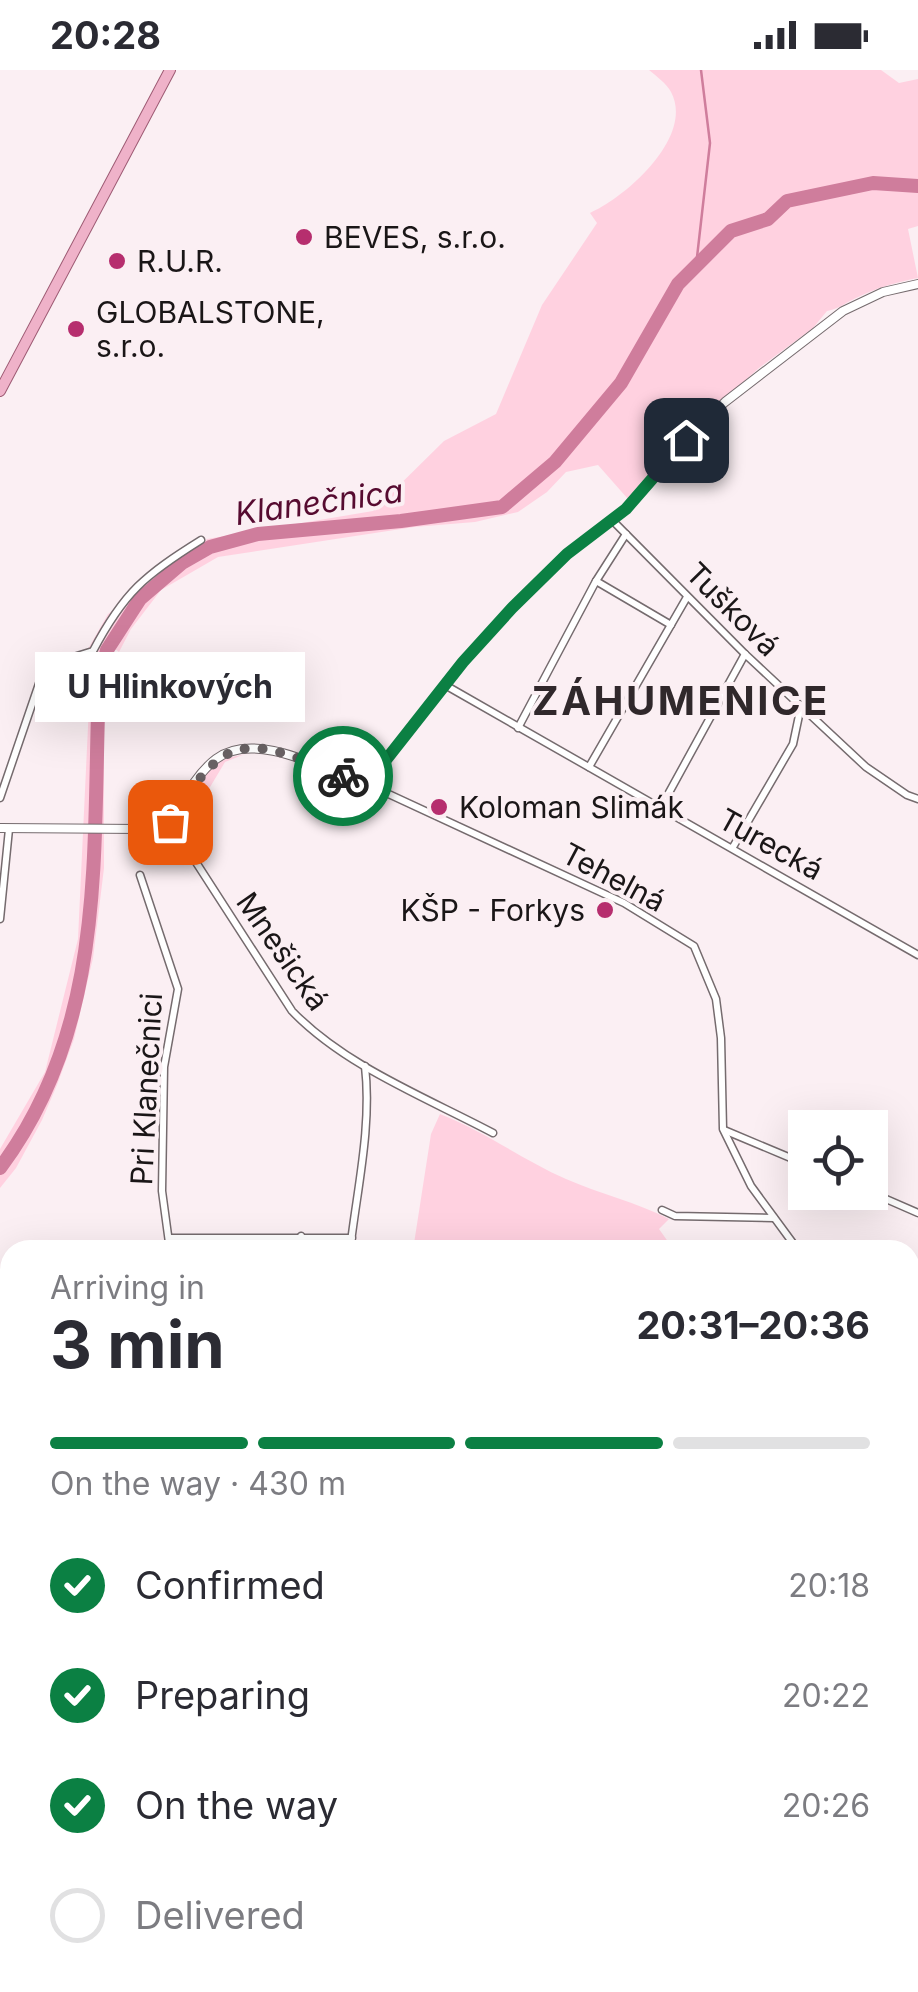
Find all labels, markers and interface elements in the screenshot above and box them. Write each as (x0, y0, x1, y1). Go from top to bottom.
text: 20:28 (50, 12, 161, 58)
place label: BEVES, s.r.o. (324, 219, 506, 255)
marker: BEVES, s.r.o. (293, 226, 315, 248)
place label: R.U.R. (137, 243, 223, 279)
marker: R.U.R. (106, 250, 128, 272)
place label: GLOBALSTONE, s.r.o. (96, 294, 325, 364)
marker: GLOBALSTONE, s.r.o. (65, 318, 87, 340)
pin (644, 398, 729, 483)
icon: home (659, 413, 714, 468)
water label: Klanečnica (233, 471, 405, 533)
street label: Tušková (679, 555, 787, 663)
callout: U Hlinkových (35, 652, 305, 722)
text: U Hlinkových (67, 667, 273, 706)
district label: ZÁHUMENICE (532, 676, 830, 725)
courier (293, 726, 393, 826)
icon: bike (316, 749, 371, 804)
pin (128, 780, 213, 865)
place label: Koloman Slimák (459, 789, 684, 825)
icon: bag (143, 795, 198, 850)
marker: Koloman Slimák (428, 796, 450, 818)
street label: Turecká (713, 801, 829, 887)
street label: Tehelná (556, 835, 672, 919)
street label: Mnešická (229, 885, 337, 1017)
place label: KŠP - Forkys (401, 892, 585, 928)
marker: KŠP - Forkys (594, 899, 616, 921)
street label: Pri Klanečnici (123, 992, 169, 1186)
map controls (788, 1110, 888, 1210)
button: locate (788, 1110, 888, 1210)
text: Arriving in (50, 1268, 205, 1307)
text: 20:31–20:36 (636, 1302, 870, 1348)
text: 3 min (50, 1305, 225, 1384)
text: On the way · 430 m (50, 1464, 346, 1503)
icon: check (50, 1558, 105, 1613)
text: Confirmed (135, 1562, 325, 1608)
text: 20:18 (788, 1566, 870, 1605)
icon: check (50, 1668, 105, 1723)
text: Preparing (135, 1672, 310, 1718)
text: 20:22 (782, 1676, 870, 1715)
icon: check (50, 1778, 105, 1833)
text: On the way (135, 1782, 338, 1828)
text: 20:26 (782, 1786, 870, 1825)
text: Delivered (135, 1892, 305, 1938)

